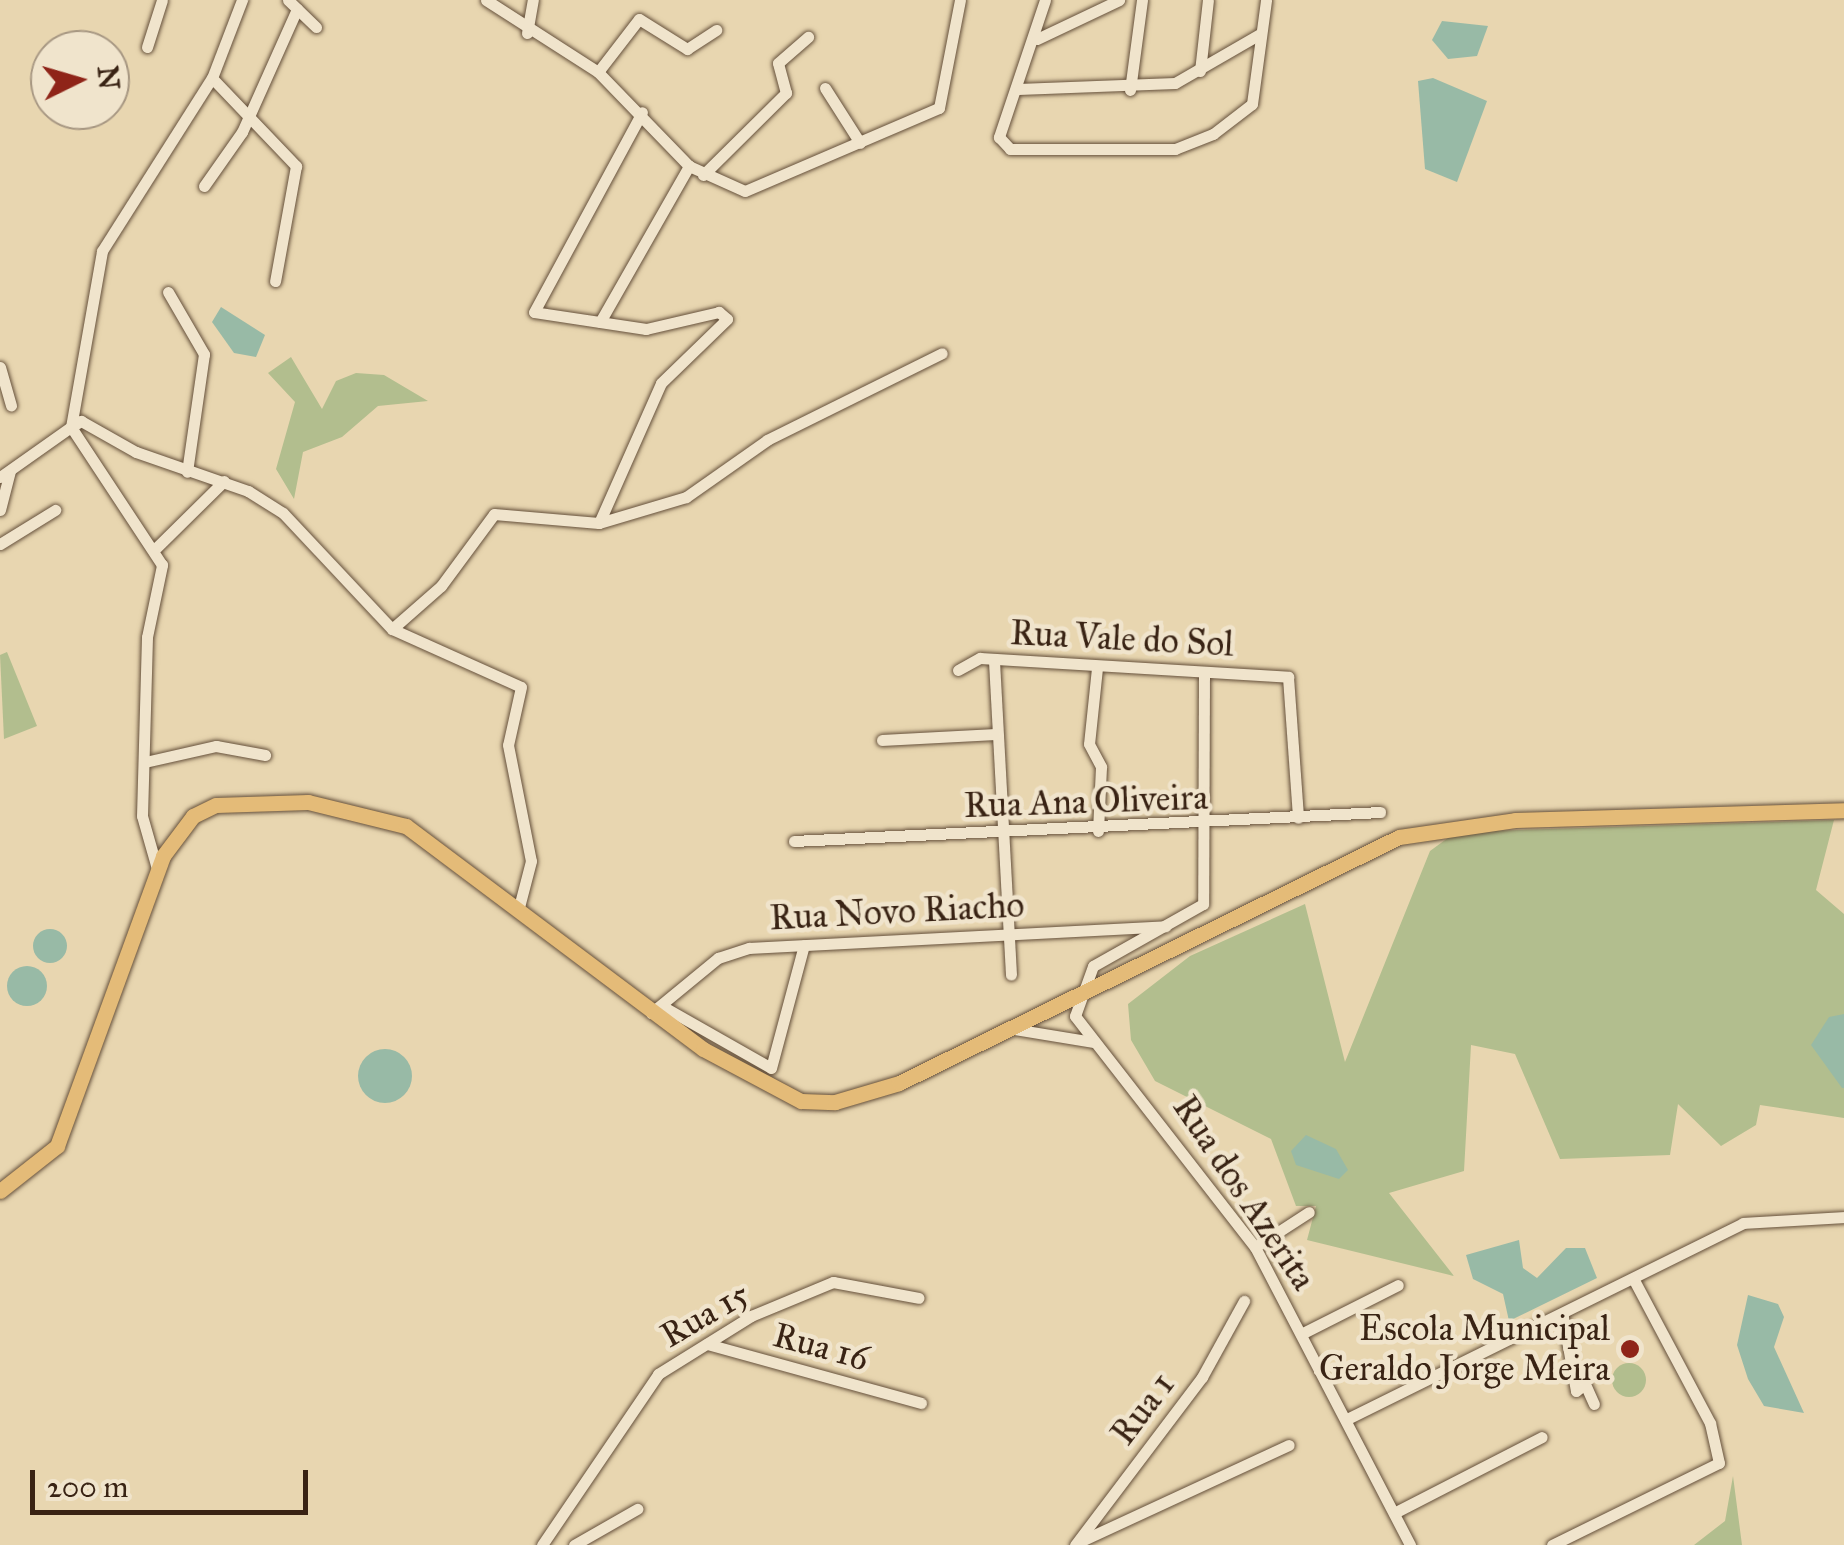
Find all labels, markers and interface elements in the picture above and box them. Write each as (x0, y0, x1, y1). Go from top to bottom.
north arrow (30, 30, 130, 130)
text: N (90, 64, 127, 91)
street label: Rua Vale do Sol (1009, 612, 1235, 666)
street label: Rua Ana Oliveira (963, 777, 1209, 827)
street label: Rua Novo Riacho (769, 884, 1025, 940)
street label: Rua dos Azerita (1164, 1088, 1324, 1298)
street label: Rua 15 (653, 1273, 757, 1357)
place label: Escola Municipal Geraldo Jorge Meira (1319, 1308, 1610, 1390)
street label: Rua 16 (769, 1314, 873, 1380)
marker: Escola Municipal Geraldo Jorge Meira (1619, 1338, 1641, 1360)
street label: Rua 1 (1102, 1365, 1184, 1453)
scale bar (35, 1450, 312, 1512)
text: 200 m (47, 1469, 128, 1505)

